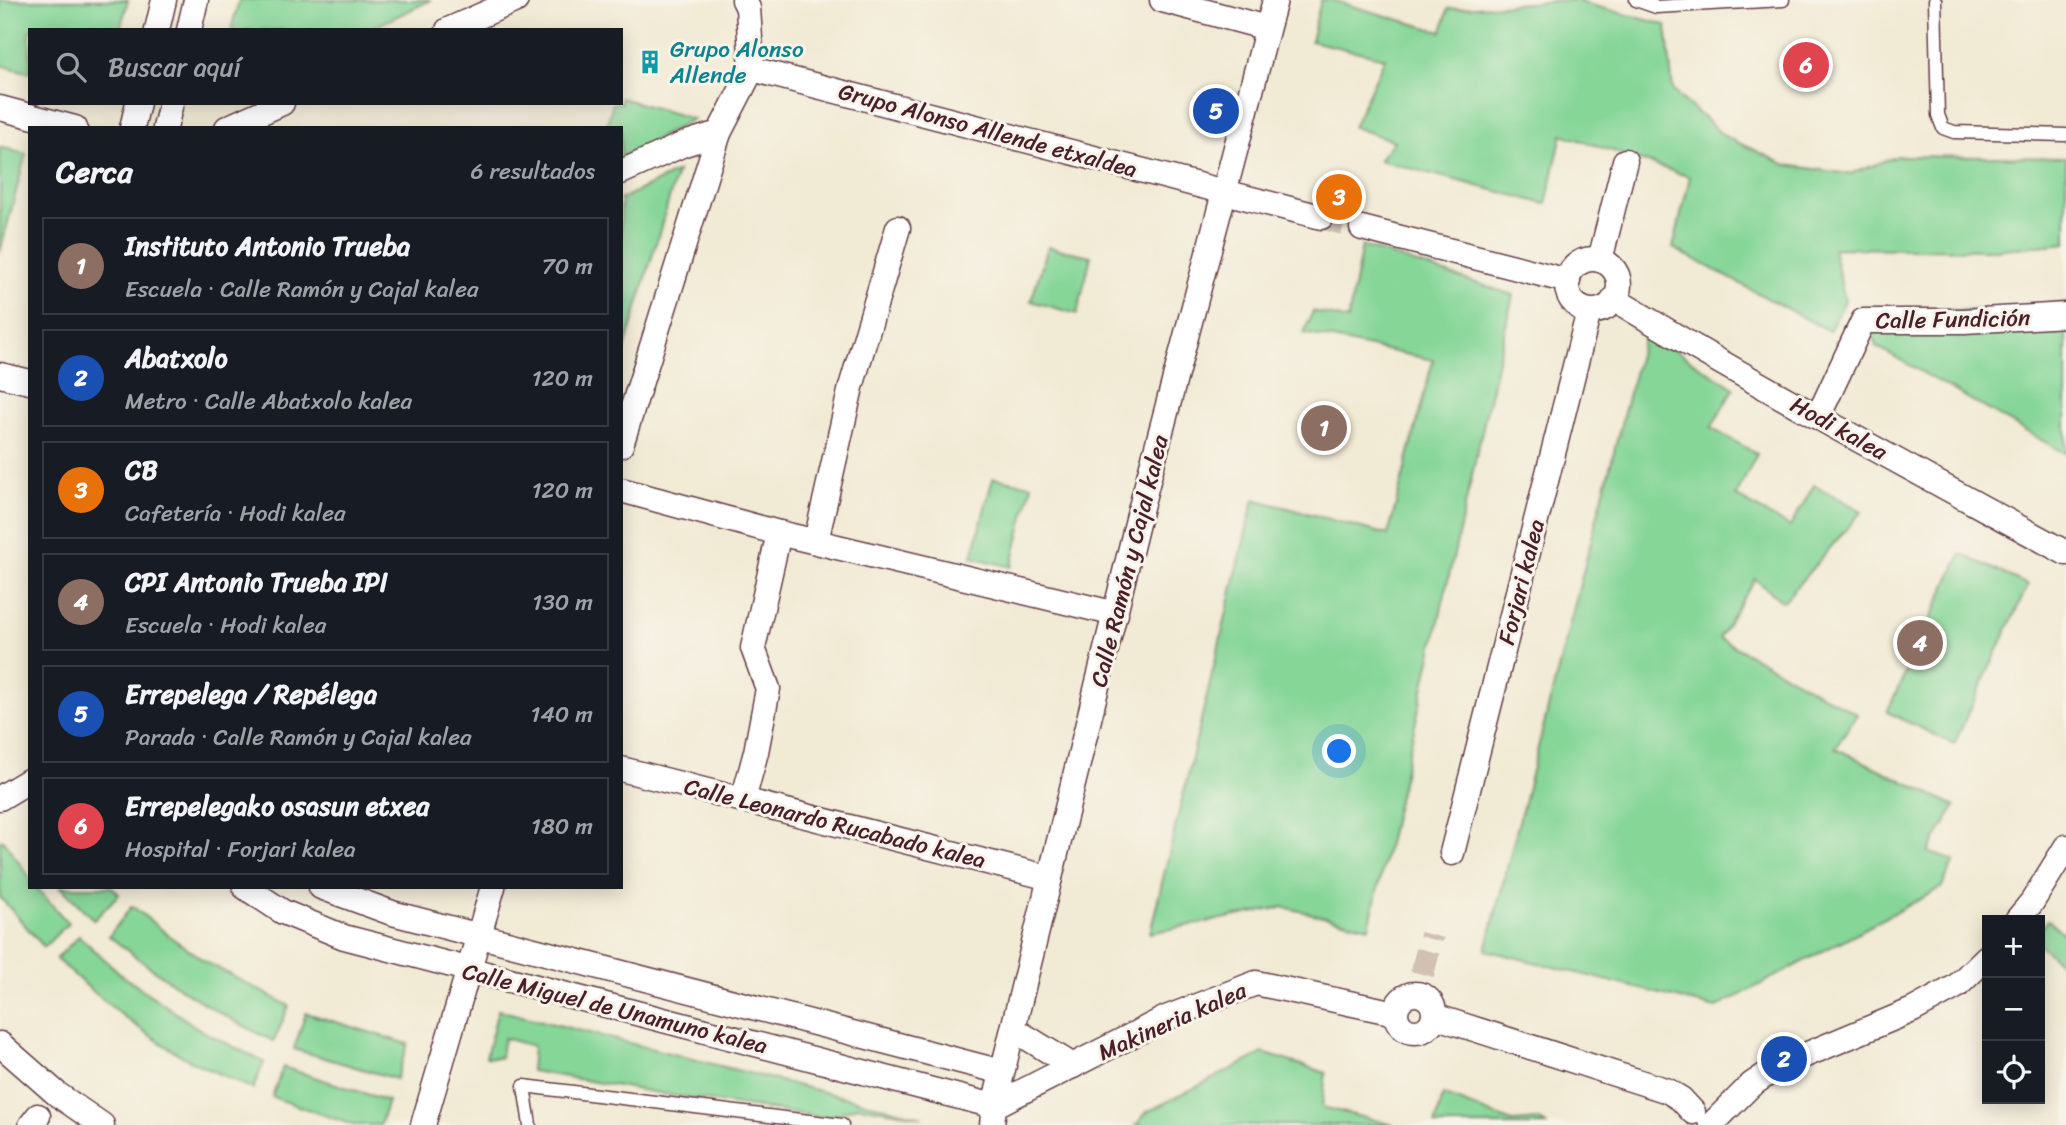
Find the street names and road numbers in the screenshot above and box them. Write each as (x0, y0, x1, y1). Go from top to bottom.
street label: Grupo Alonso Allende etxaldea (834, 71, 1142, 190)
street label: Calle Fundición (1875, 298, 2031, 341)
street label: Hodi kalea (1782, 385, 1895, 472)
street label: Calle Ramón y Cajal kalea (1078, 430, 1181, 691)
street label: Forjari kalea (1486, 515, 1557, 649)
street label: Calle Leonardo Rucabado kalea (680, 766, 990, 881)
street label: Calle Miguel de Unamuno kalea (458, 951, 772, 1066)
street label: Makineria kalea (1091, 970, 1254, 1073)

